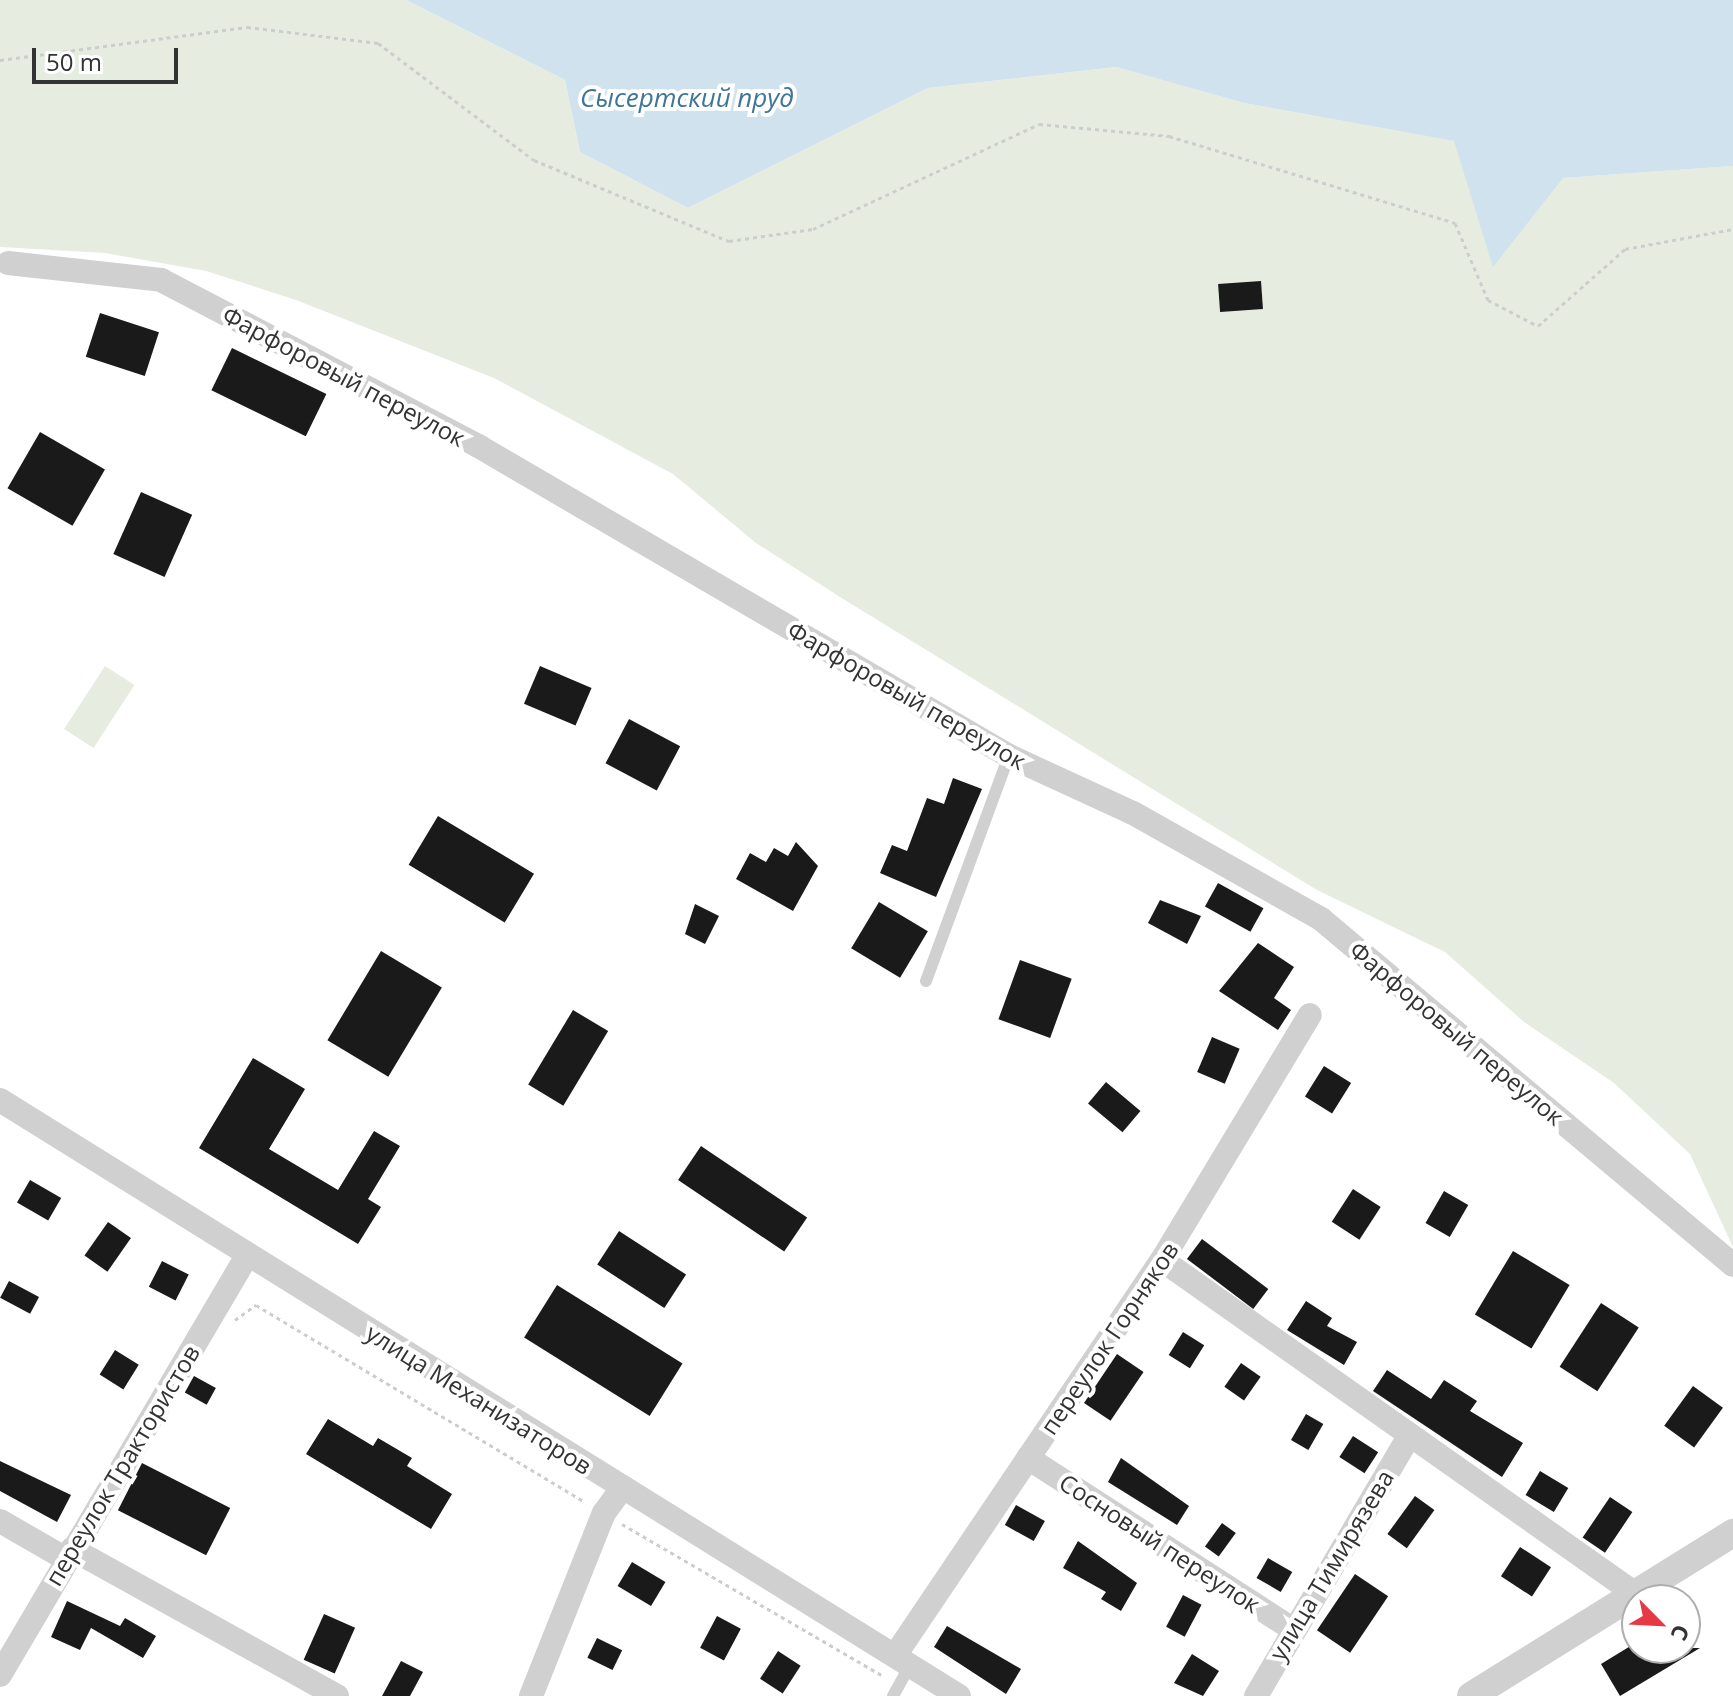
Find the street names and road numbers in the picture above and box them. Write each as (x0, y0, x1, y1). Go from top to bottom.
street label: Фарфоровый переулок (218, 300, 470, 452)
street label: Фарфоровый переулок (783, 615, 1031, 775)
street label: Фарфоровый переулок (1344, 935, 1570, 1131)
street label: переулок Горняков (1034, 1236, 1184, 1440)
street label: улица Механизаторов (361, 1318, 597, 1480)
street label: переулок Трактористов (39, 1339, 205, 1591)
street label: улица Тимирязева (1263, 1465, 1399, 1665)
street label: Сосновый переулок (1054, 1467, 1266, 1619)

